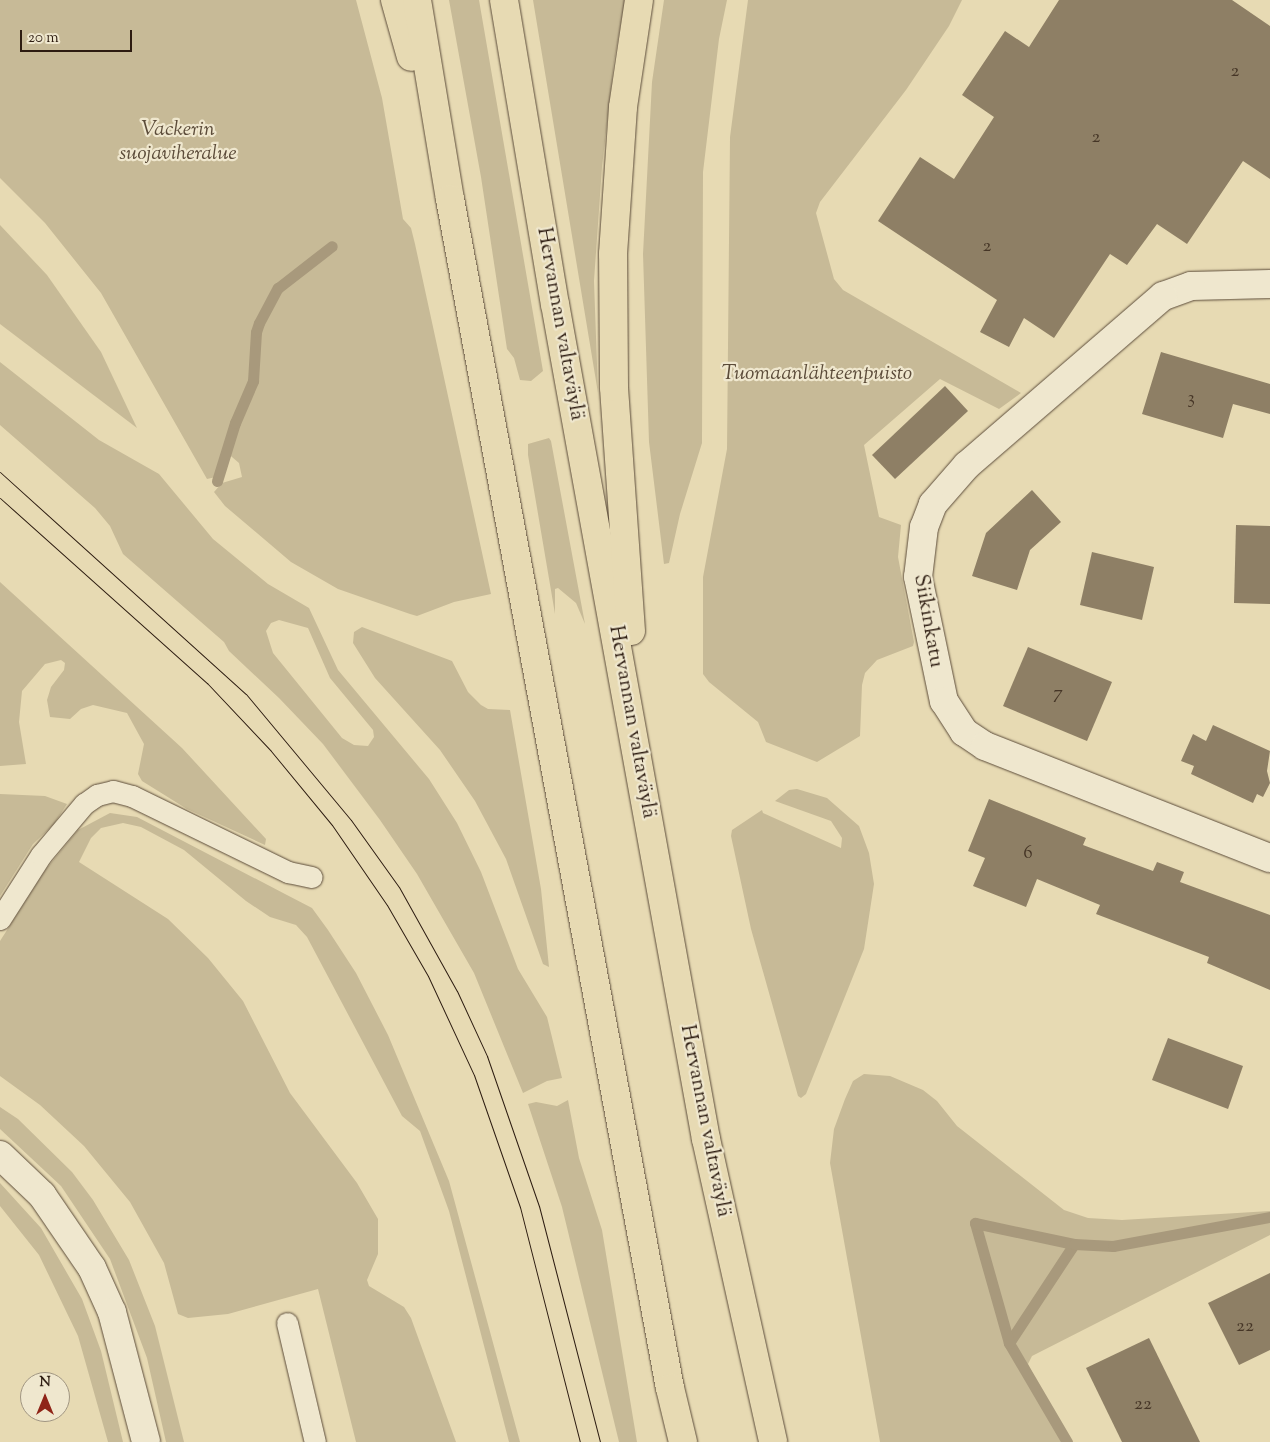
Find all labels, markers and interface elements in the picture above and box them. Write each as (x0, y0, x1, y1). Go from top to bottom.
scale bar (22, 20, 135, 52)
text: 20 m (28, 28, 59, 49)
house number: 2 (1231, 61, 1239, 83)
park label: Vackerin suojaviheralue (119, 117, 237, 167)
house number: 2 (1092, 127, 1100, 149)
street label: Hervannan valtaväylä (531, 226, 589, 422)
house number: 2 (983, 236, 991, 258)
park label: Tuomaanlähteenpuisto (722, 361, 912, 387)
house number: 3 (1187, 388, 1195, 410)
street label: Siikinkatu (907, 572, 949, 670)
street label: Hervannan valtaväylä (603, 624, 661, 820)
house number: 7 (1053, 683, 1063, 705)
house number: 6 (1023, 843, 1033, 865)
street label: Hervannan valtaväylä (674, 1023, 736, 1219)
house number: 22 (1236, 1316, 1254, 1338)
north arrow (20, 1372, 70, 1422)
text: N (39, 1373, 51, 1393)
house number: 22 (1134, 1394, 1152, 1416)

